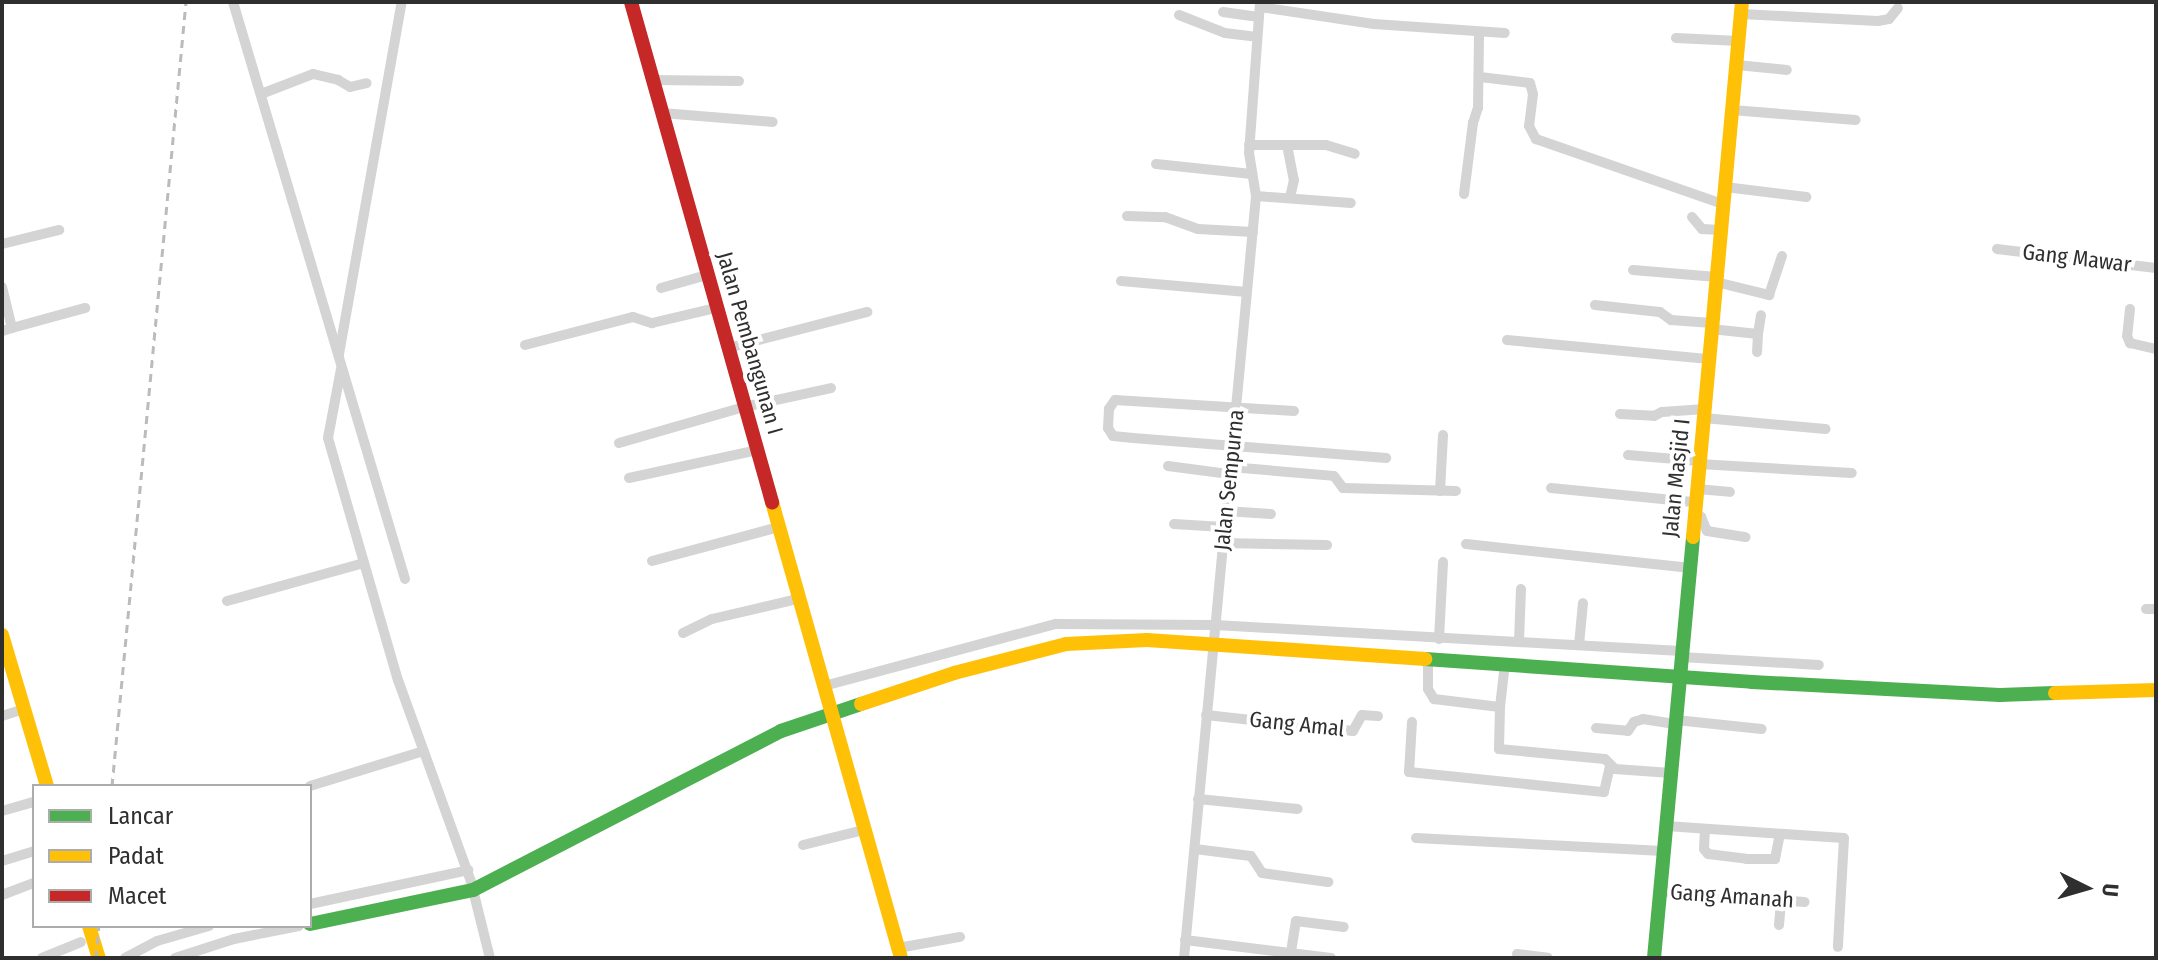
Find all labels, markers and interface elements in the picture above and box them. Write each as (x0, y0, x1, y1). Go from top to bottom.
street label: Gang Mawar (2021, 238, 2133, 278)
street label: Jalan Pembangunan I (711, 249, 789, 437)
street label: Jalan Sempurna (1208, 408, 1250, 552)
street label: Jalan Masjid I (1657, 417, 1695, 539)
street label: Gang Amal (1248, 706, 1346, 742)
legend (32, 784, 312, 928)
text: Lancar (108, 802, 173, 830)
text: Padat (108, 842, 164, 870)
north arrow (2046, 848, 2126, 928)
street label: Gang Amanah (1669, 879, 1795, 913)
text: Macet (108, 882, 166, 910)
text: U (2096, 883, 2124, 898)

